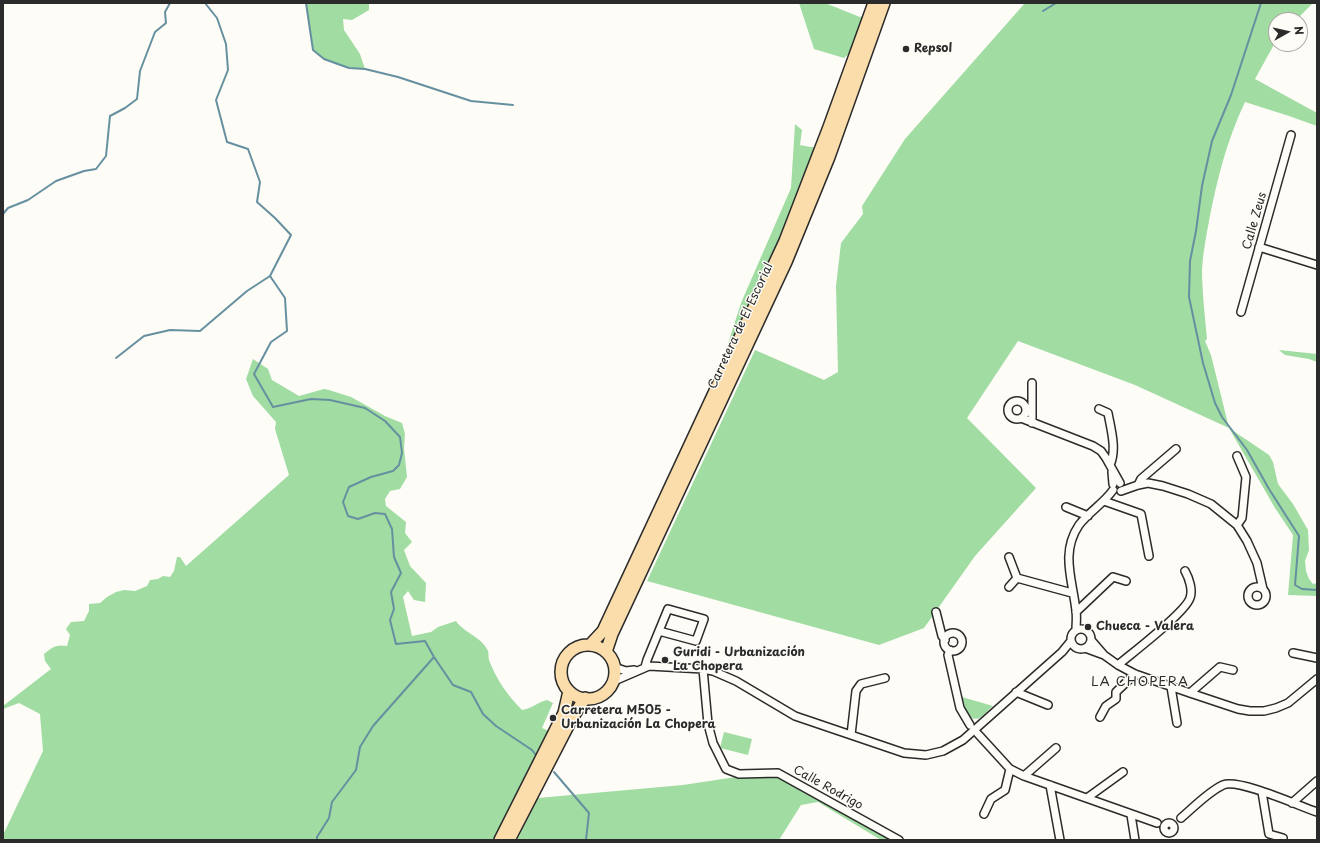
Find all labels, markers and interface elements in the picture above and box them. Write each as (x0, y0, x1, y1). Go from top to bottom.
north arrow (1268, 12, 1308, 52)
text: N (1290, 25, 1308, 36)
place label: Repsol (914, 42, 952, 56)
marker: Repsol (901, 44, 911, 54)
street label: Calle Zeus (1240, 191, 1270, 251)
street label: Carretera de El Escorial (705, 261, 777, 391)
place label: Chueca - Valera (1096, 620, 1194, 634)
marker: Chueca - Valera (1083, 622, 1093, 632)
place label: Guridi - Urbanización La Chopera (673, 646, 805, 674)
marker: Guridi - Urbanización La Chopera (660, 655, 670, 665)
district label: LA CHOPERA (1091, 674, 1189, 690)
place label: Carretera M505 - Urbanización La Chopera (561, 704, 716, 732)
marker: Carretera M505 - Urbanización La Chopera (548, 713, 558, 723)
street label: Calle Rodrigo (791, 763, 865, 813)

